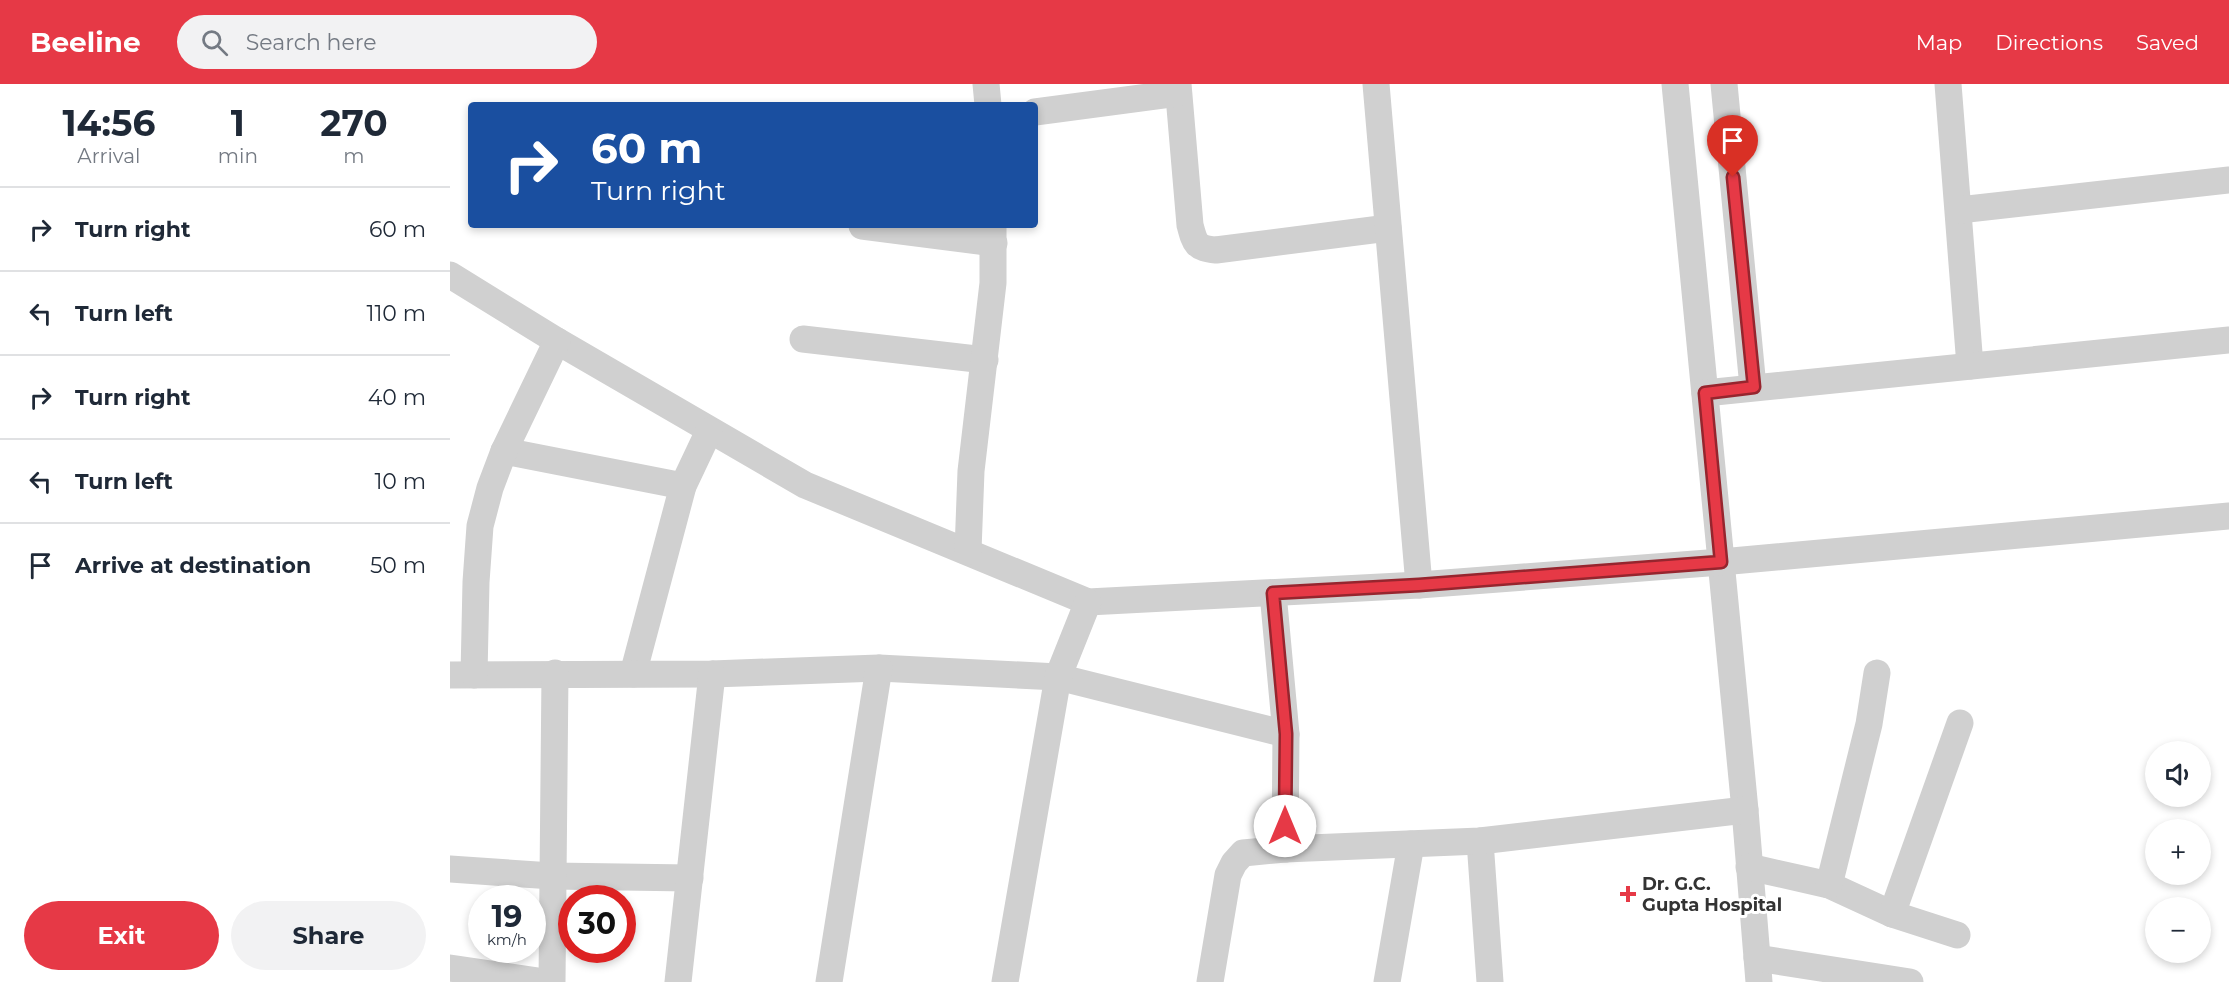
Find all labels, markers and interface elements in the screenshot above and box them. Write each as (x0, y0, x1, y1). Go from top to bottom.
search box (177, 15, 597, 69)
text: Beeline (30, 25, 141, 59)
icon: search (198, 26, 231, 59)
text: Search here (246, 29, 377, 56)
text: Map (1916, 30, 1962, 55)
text: Directions (1995, 30, 2103, 55)
text: Saved (2136, 30, 2199, 55)
text: 14:56 (62, 101, 155, 145)
text: 1 (231, 101, 245, 145)
text: 270 (320, 101, 388, 145)
pin (1707, 115, 1758, 177)
text: 60 m (591, 122, 702, 174)
icon: arrive (1716, 124, 1749, 157)
icon: right (492, 126, 570, 204)
text: Arrival (77, 144, 140, 168)
text: min (218, 144, 258, 168)
text: m (343, 144, 365, 168)
text: Turn right (591, 174, 726, 207)
icon: right (24, 213, 57, 246)
text: Turn right (75, 216, 190, 243)
text: 60 m (369, 216, 426, 243)
icon: left (24, 297, 57, 330)
text: Turn left (75, 300, 173, 327)
text: 110 m (366, 300, 426, 327)
icon: right (24, 381, 57, 414)
text: Turn right (75, 384, 190, 411)
text: 40 m (368, 384, 426, 411)
icon: left (24, 465, 57, 498)
text: Turn left (75, 468, 173, 495)
text: 10 m (374, 468, 426, 495)
icon: arrive (24, 549, 57, 582)
text: Arrive at destination (75, 552, 311, 579)
text: 50 m (370, 552, 426, 579)
map controls (2145, 741, 2211, 963)
button: sound (2145, 741, 2211, 807)
position arrow (1253, 794, 1317, 858)
button: + (2145, 819, 2211, 885)
place label: Dr. G.C. Gupta Hospital (1642, 873, 1782, 916)
speed limit sign: 30 (558, 885, 636, 963)
marker: Dr. G.C. Gupta Hospital (1619, 885, 1637, 903)
button: − (2145, 897, 2211, 963)
text: 19 (492, 898, 522, 935)
button: Exit (24, 901, 219, 970)
button: Share (231, 901, 426, 970)
text: km/h (487, 930, 527, 949)

